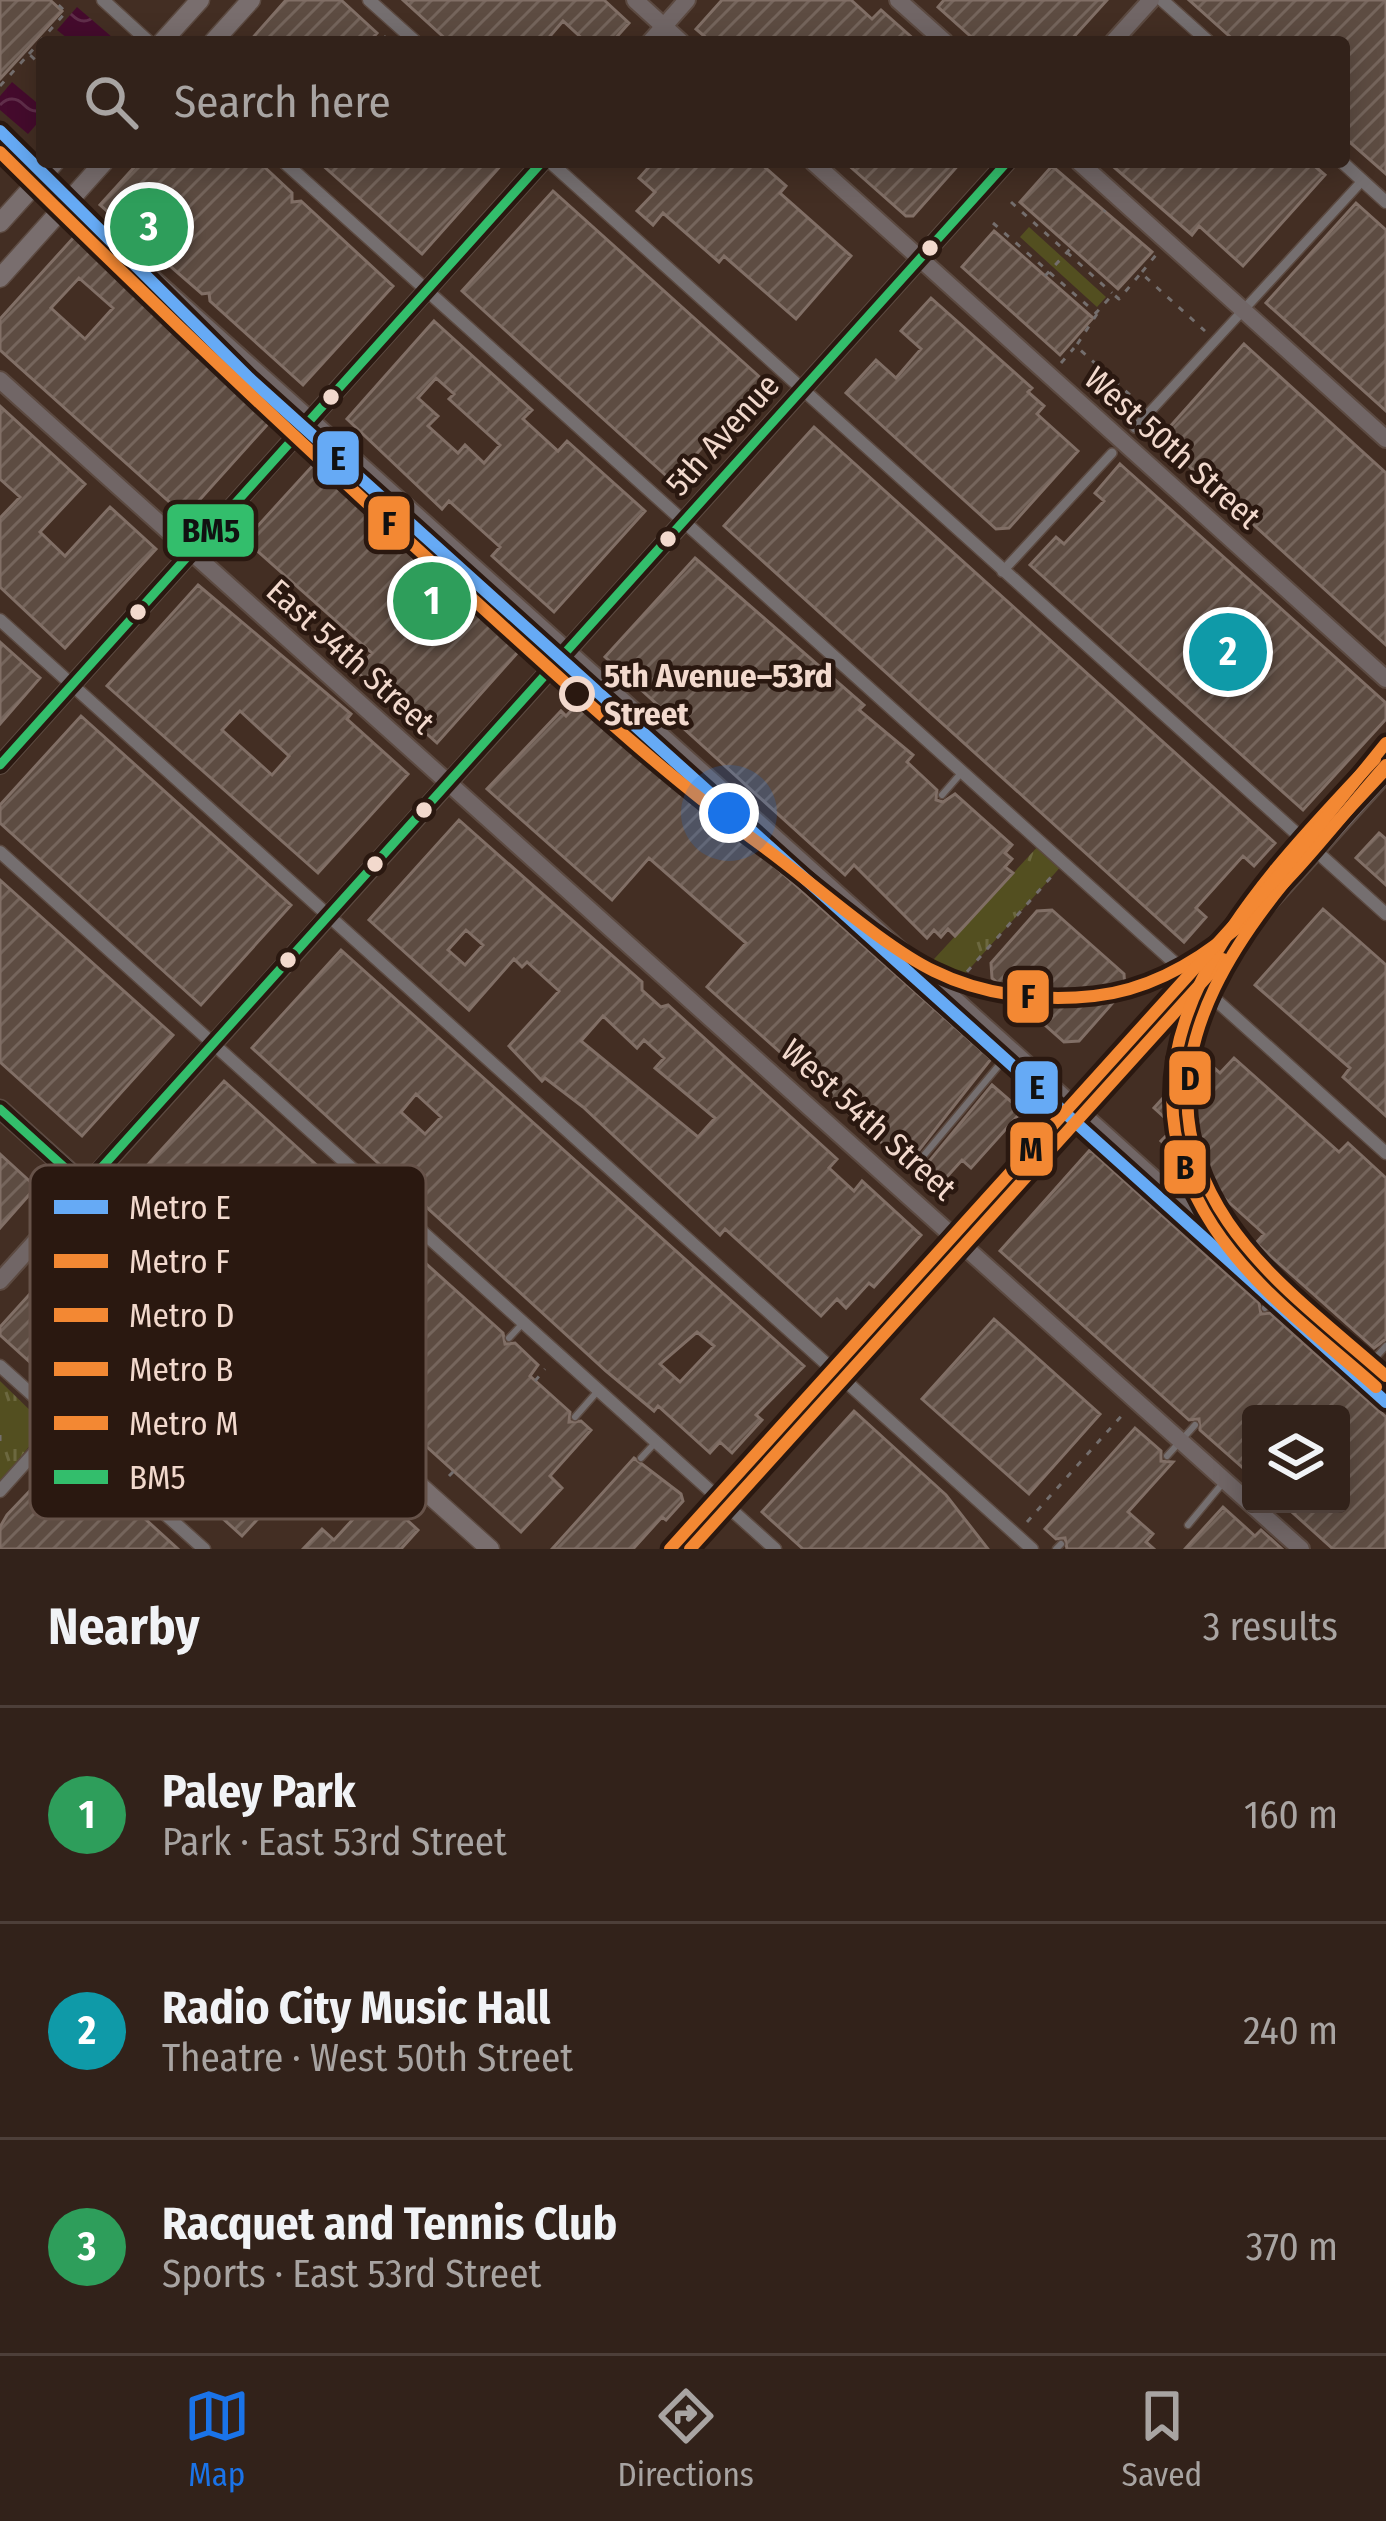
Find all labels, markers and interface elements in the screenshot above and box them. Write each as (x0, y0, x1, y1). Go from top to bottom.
search box (36, 36, 1350, 168)
icon: search (78, 69, 144, 135)
text: Search here (174, 75, 391, 129)
pin: 3 (110, 182, 188, 272)
unlabelled marker (919, 237, 941, 259)
street label: West 50th Street (1076, 358, 1269, 537)
street label: 5th Avenue (658, 366, 788, 504)
unlabelled marker (320, 386, 342, 408)
line badge: E (315, 429, 361, 487)
text: E (330, 439, 346, 479)
line badge: F (366, 494, 412, 552)
line badge: BM5 (165, 502, 256, 559)
text: F (382, 504, 397, 544)
text: BM5 (182, 511, 240, 551)
unlabelled marker (657, 528, 679, 550)
pin: 1 (393, 556, 471, 646)
street label: East 54th Street (258, 571, 443, 743)
unlabelled marker (127, 601, 149, 623)
pin: 2 (1189, 607, 1267, 697)
place label: 5th Avenue–53rd Street (604, 656, 833, 734)
marker: 5th Avenue–53rd Street (561, 678, 593, 710)
your location (699, 783, 759, 843)
unlabelled marker (413, 799, 435, 821)
unlabelled marker (364, 853, 386, 875)
unlabelled marker (277, 949, 299, 971)
line badge: F (1005, 968, 1051, 1025)
text: F (1021, 977, 1036, 1017)
street label: West 54th Street (773, 1031, 964, 1209)
line badge: D (1167, 1049, 1213, 1107)
line badge: E (1013, 1059, 1060, 1116)
text: D (1180, 1059, 1200, 1099)
text: E (1029, 1068, 1045, 1108)
line badge: M (1008, 1120, 1055, 1178)
text: M (1019, 1130, 1043, 1170)
line badge: B (1162, 1138, 1208, 1196)
text: B (1176, 1148, 1194, 1188)
legend (30, 1165, 426, 1519)
text: Metro E (129, 1188, 231, 1228)
text: Metro F (129, 1242, 230, 1282)
text: Metro D (129, 1296, 234, 1336)
text: Metro B (129, 1350, 233, 1390)
text: Metro M (129, 1404, 239, 1444)
map controls (1242, 1405, 1350, 1513)
button: layers (1242, 1405, 1350, 1513)
text: BM5 (129, 1458, 186, 1498)
text: Nearby (48, 1596, 200, 1658)
text: 3 results (1203, 1604, 1338, 1650)
text: Paley Park (162, 1765, 356, 1819)
text: 1 (79, 1792, 95, 1838)
text: 160 m (1244, 1792, 1338, 1838)
text: Park · East 53rd Street (162, 1819, 507, 1865)
text: Radio City Music Hall (162, 1981, 550, 2035)
text: 2 (78, 2008, 96, 2054)
text: 240 m (1243, 2008, 1338, 2054)
text: Theatre · West 50th Street (162, 2035, 573, 2081)
text: Racquet and Tennis Club (162, 2197, 617, 2251)
text: 3 (78, 2224, 96, 2270)
text: 370 m (1246, 2224, 1338, 2270)
text: Sports · East 53rd Street (162, 2251, 541, 2297)
tab: Map (184, 2383, 250, 2495)
tab: Directions (617, 2383, 754, 2495)
tab: Saved (1122, 2383, 1202, 2495)

